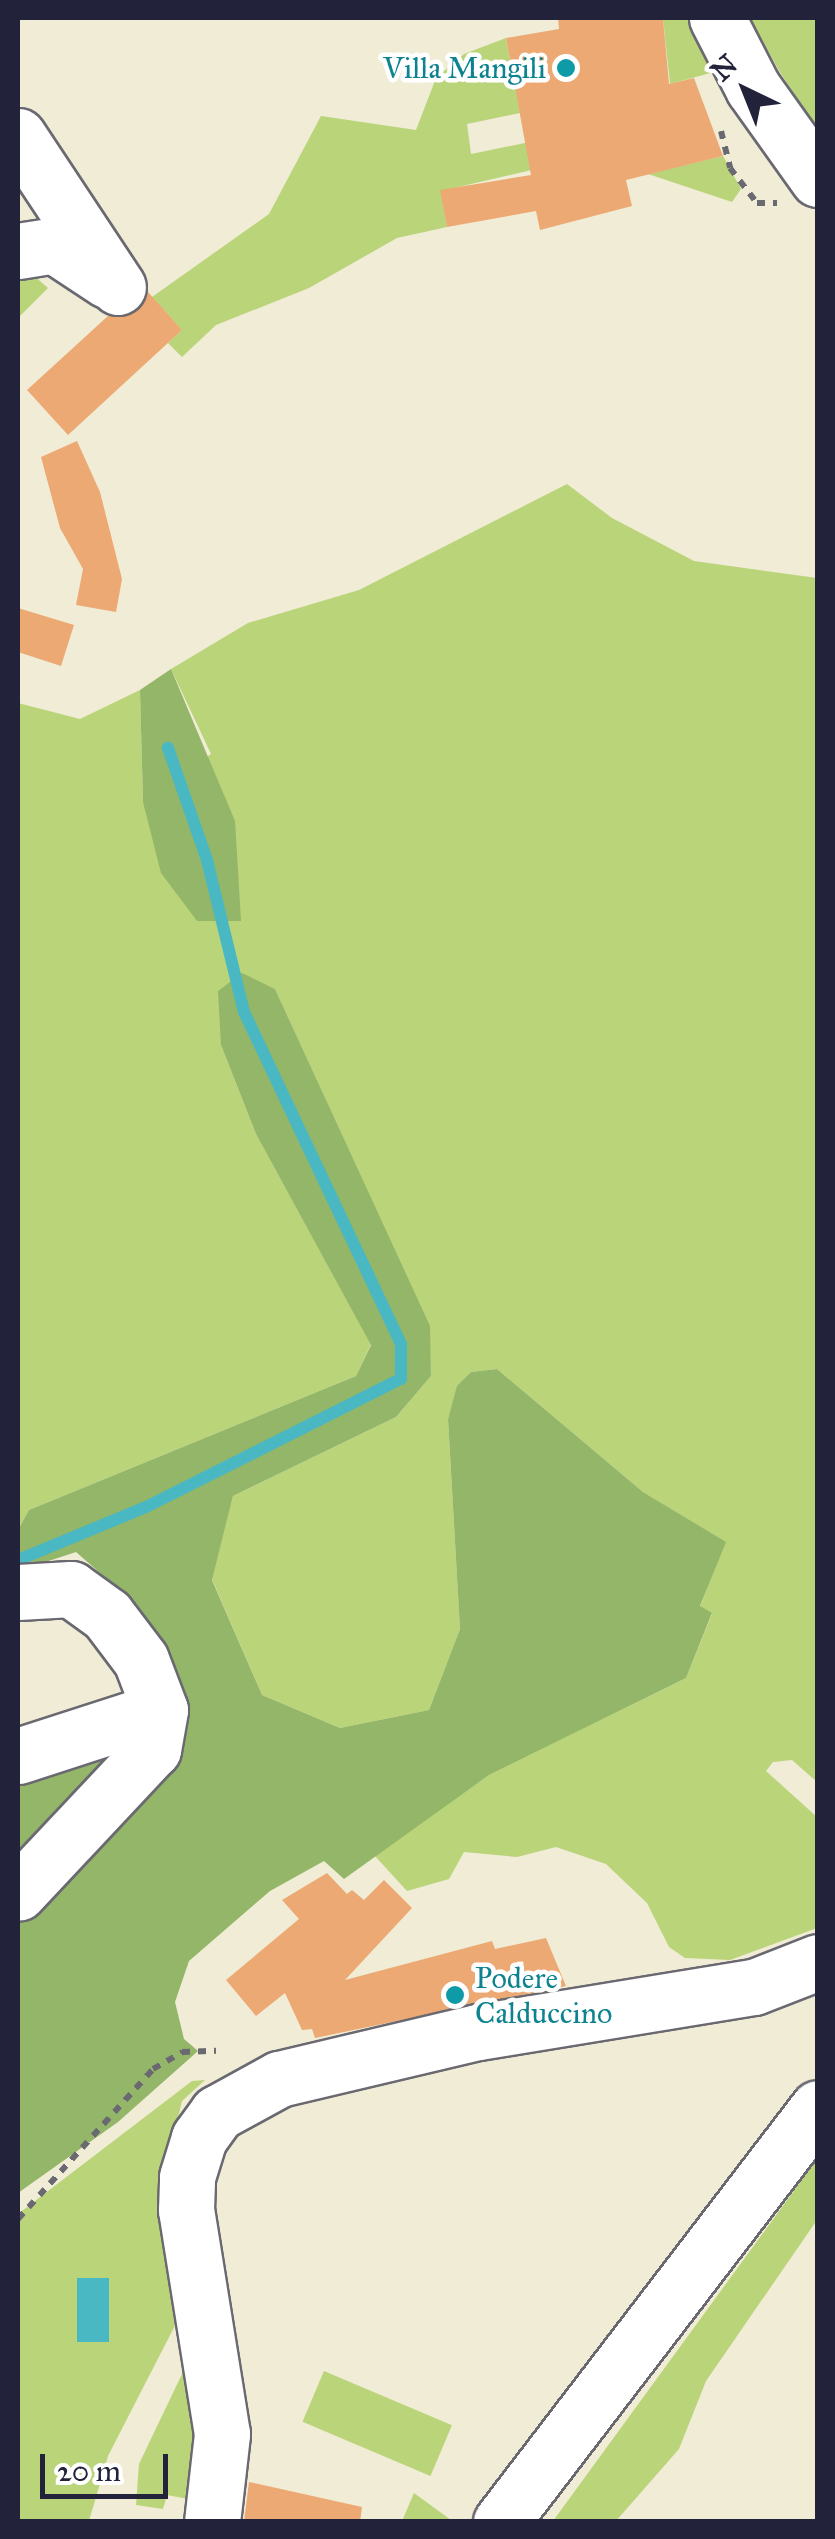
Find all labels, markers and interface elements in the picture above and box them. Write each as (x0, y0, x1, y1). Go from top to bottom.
north arrow (695, 40, 795, 140)
text: N (704, 47, 745, 89)
place label: Villa Mangili (383, 50, 546, 86)
marker: Villa Mangili (555, 57, 577, 79)
place label: Podere Calduccino (475, 1960, 612, 2030)
marker: Podere Calduccino (444, 1984, 466, 2006)
scale bar (45, 2434, 172, 2496)
text: 20 m (57, 2453, 121, 2489)

